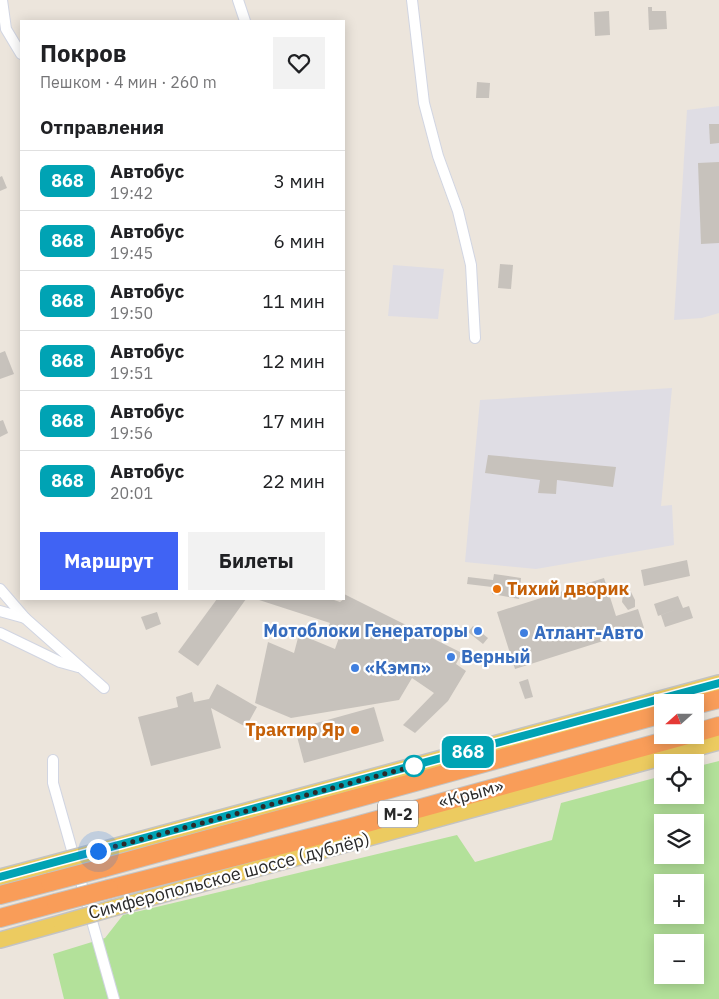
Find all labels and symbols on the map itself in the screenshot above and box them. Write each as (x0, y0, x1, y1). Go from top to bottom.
place label: Тихий дворик (507, 577, 629, 600)
marker: Тихий дворик (491, 583, 503, 595)
place label: Мотоблоки Генераторы (263, 619, 468, 642)
place label: Атлант-Авто (534, 621, 644, 644)
marker: Мотоблоки Генераторы (472, 625, 484, 637)
marker: Атлант-Авто (518, 627, 530, 639)
place label: Верный (461, 645, 531, 668)
marker: Верный (445, 651, 457, 663)
place label: «Кэмп» (365, 656, 431, 679)
marker: «Кэмп» (349, 662, 361, 674)
north arrow (654, 694, 704, 744)
place label: Трактир Яр (245, 718, 345, 741)
marker: Трактир Яр (349, 724, 361, 736)
line badge: 868 (439, 736, 497, 768)
unlabelled marker (403, 755, 425, 777)
street label: «Крым» (436, 774, 506, 813)
road number: М-2 (378, 801, 418, 828)
street label: Симферопольское шоссе (дублёр) (86, 827, 372, 924)
your location (86, 839, 111, 864)

